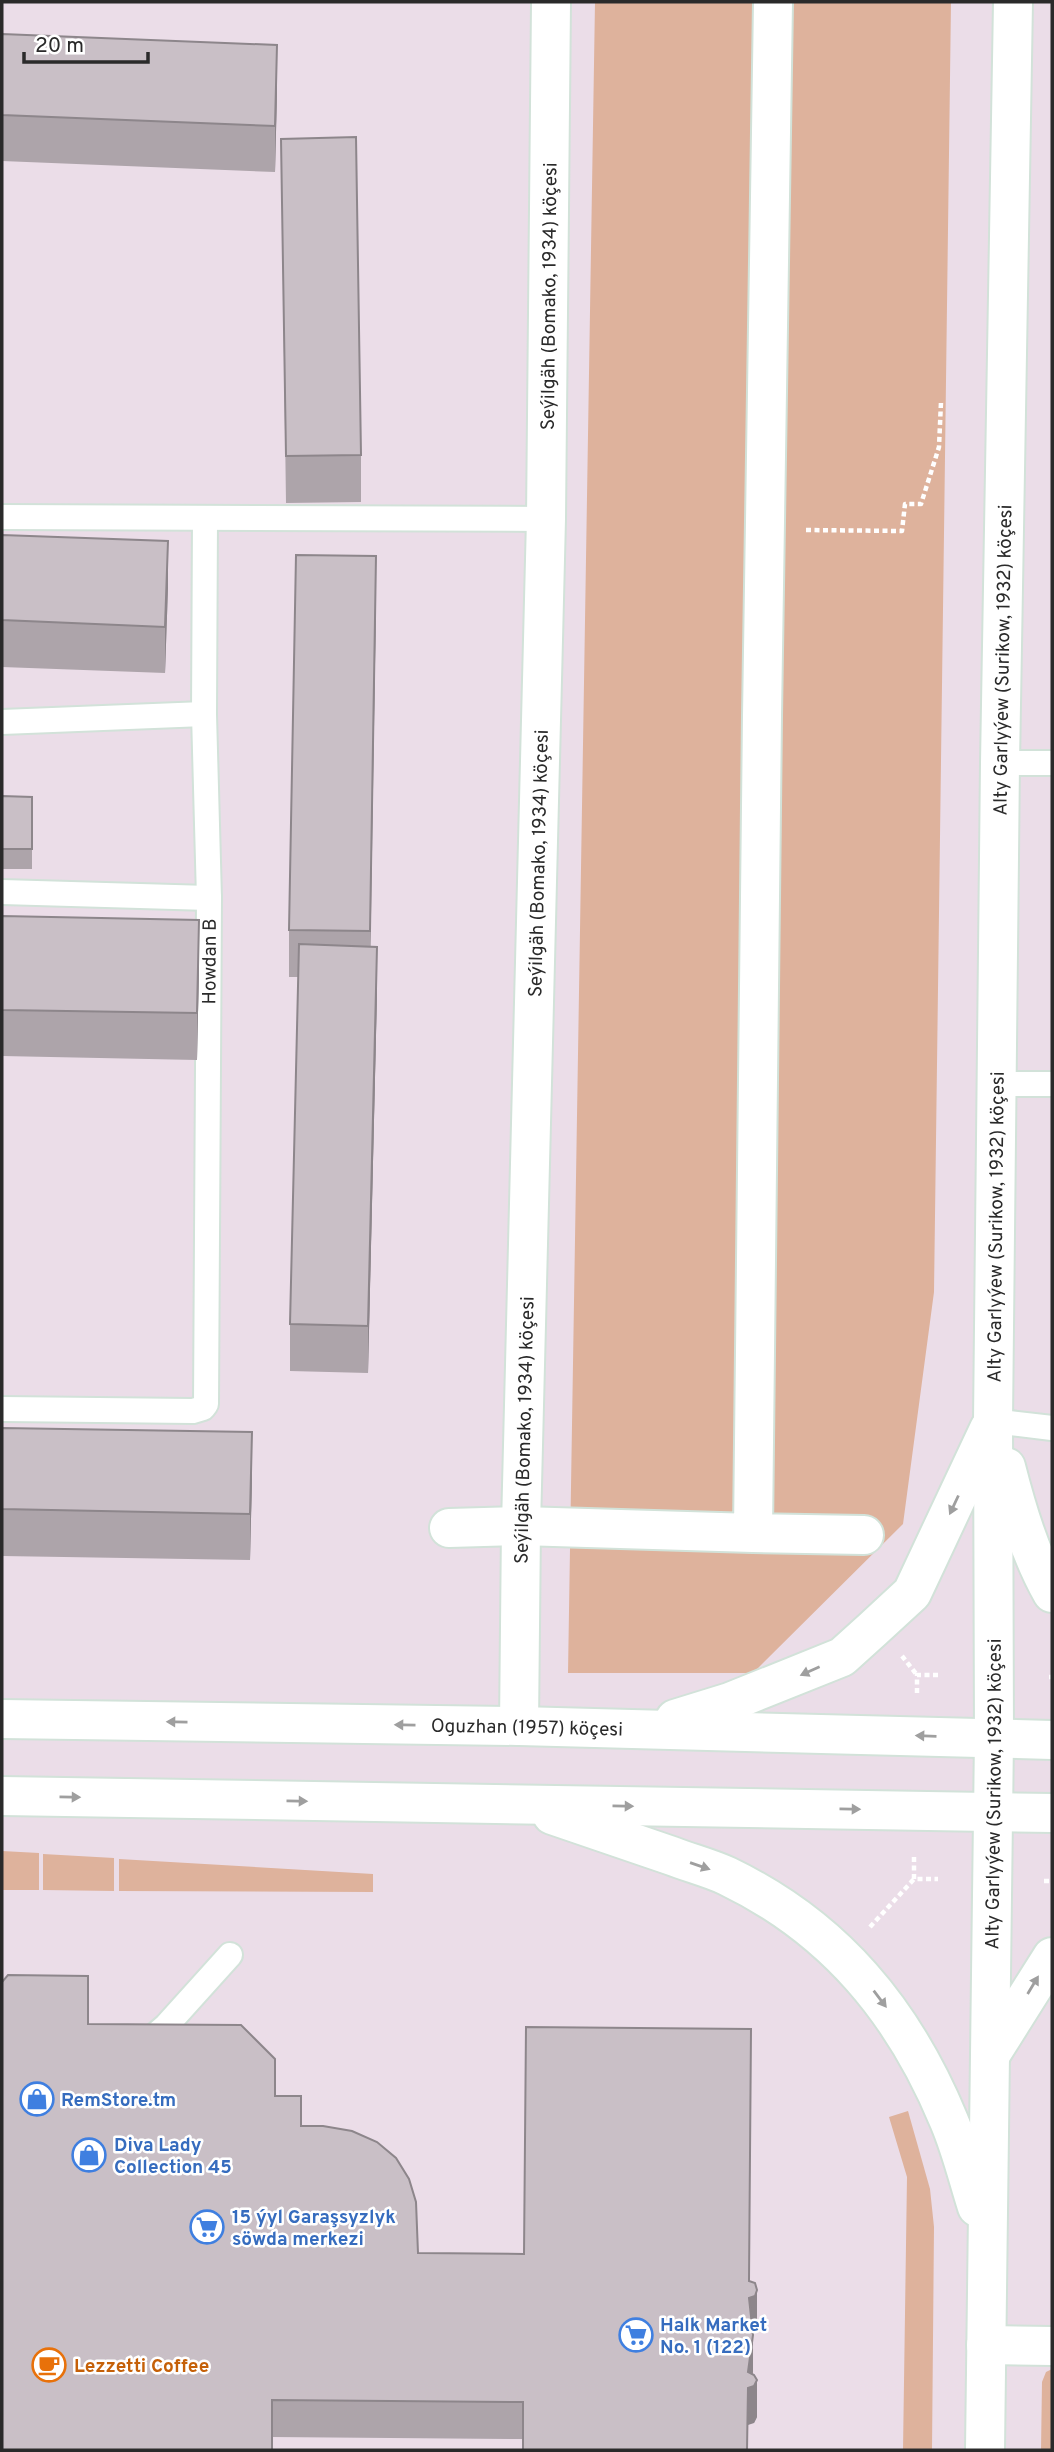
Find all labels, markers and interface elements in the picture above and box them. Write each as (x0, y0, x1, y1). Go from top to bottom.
scale bar (24, 21, 149, 65)
text: 20 m (35, 33, 84, 60)
street label: Seýilgäh (Bomako, 1934) köçesi (537, 162, 563, 430)
street label: Alty Garlyýew (Surikow, 1932) köçesi (989, 504, 1018, 816)
street label: Seýilgäh (Bomako, 1934) köçesi (524, 729, 555, 997)
street label: Howdan B (198, 919, 223, 1004)
street label: Alty Garlyýew (Surikow, 1932) köçesi (983, 1071, 1011, 1383)
street label: Seýilgäh (Bomako, 1934) köçesi (511, 1296, 541, 1564)
one-way arrow (948, 1495, 959, 1515)
street label: Alty Garlyýew (Surikow, 1932) köçesi (981, 1638, 1008, 1950)
one-way arrow (800, 1665, 820, 1677)
street label: Oguzhan (1957) köçesi (431, 1715, 623, 1743)
one-way arrow (166, 1716, 188, 1728)
one-way arrow (393, 1719, 415, 1731)
one-way arrow (915, 1730, 937, 1742)
one-way arrow (59, 1792, 81, 1803)
one-way arrow (287, 1795, 309, 1806)
one-way arrow (612, 1800, 634, 1811)
one-way arrow (840, 1804, 862, 1815)
one-way arrow (690, 1861, 711, 1872)
one-way arrow (1027, 1975, 1039, 1994)
one-way arrow (873, 1990, 888, 2008)
shop icon: RemStore.tm (18, 2080, 56, 2118)
place label: RemStore.tm (61, 2089, 176, 2113)
place label: Diva Lady Collection 45 (114, 2134, 232, 2180)
shop icon: Diva Lady Collection 45 (70, 2136, 108, 2174)
place label: 15 ýyl Garaşsyzlyk söwda merkezi (232, 2206, 396, 2252)
supermarket icon: 15 ýyl Garaşsyzlyk söwda merkezi (188, 2208, 226, 2246)
place label: Halk Market No. 1 (122) (660, 2314, 767, 2360)
supermarket icon: Halk Market No. 1 (122) (617, 2316, 655, 2354)
cafe icon: Lezzetti Coffee (30, 2346, 68, 2384)
place label: Lezzetti Coffee (74, 2355, 209, 2379)

